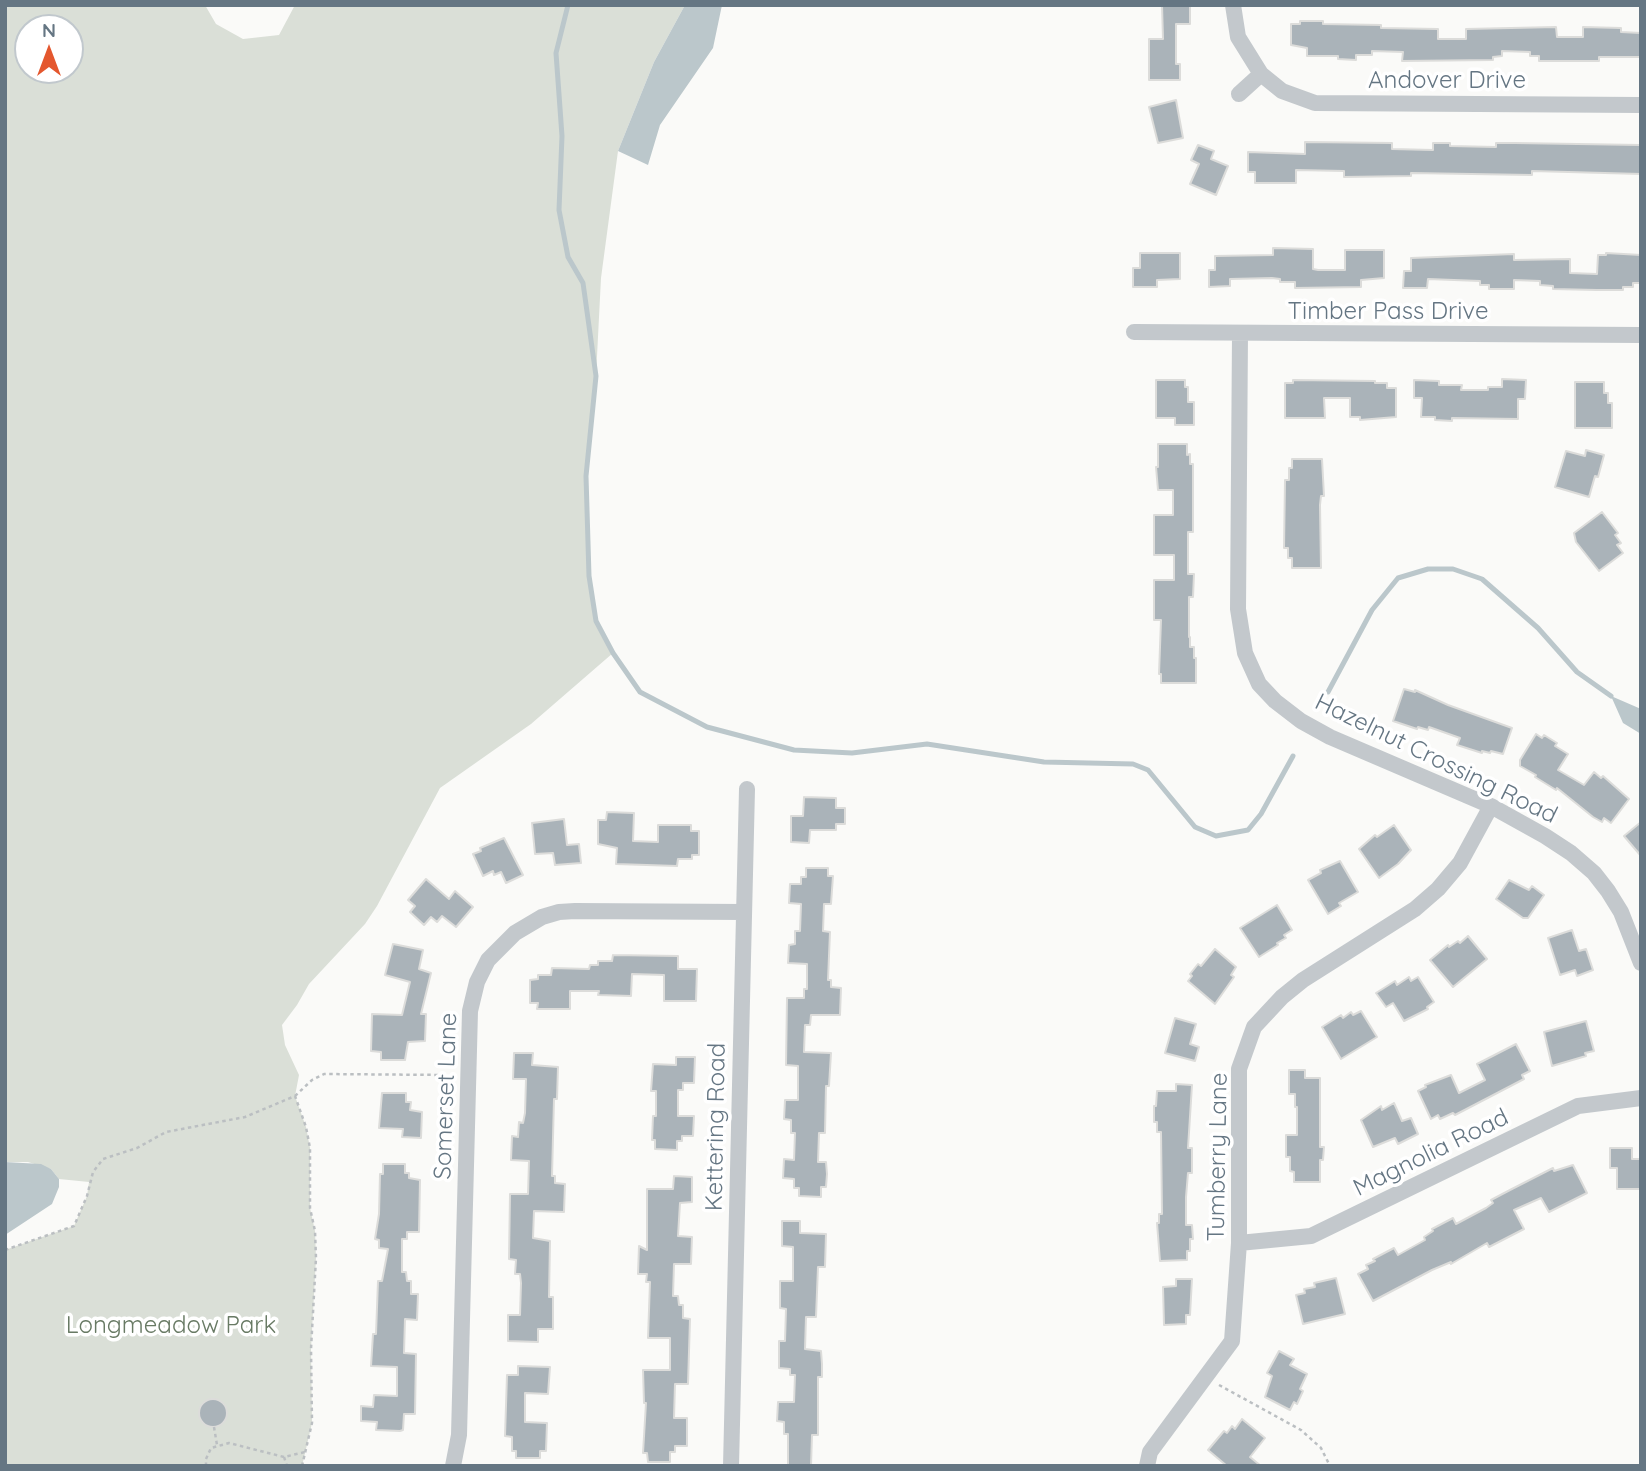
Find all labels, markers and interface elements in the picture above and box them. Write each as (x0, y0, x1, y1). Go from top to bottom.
north arrow (14, 14, 84, 84)
text: N (42, 18, 56, 42)
street label: Andover Drive (1368, 67, 1526, 95)
street label: Timber Pass Drive (1288, 298, 1488, 326)
street label: Hazelnut Crossing Road (1310, 688, 1562, 830)
street label: Somerset Lane (429, 1012, 463, 1180)
street label: Kettering Road (700, 1043, 732, 1211)
street label: Tumberry Lane (1202, 1072, 1234, 1242)
street label: Magnolia Road (1349, 1103, 1513, 1203)
park label: Longmeadow Park (66, 1312, 276, 1340)

